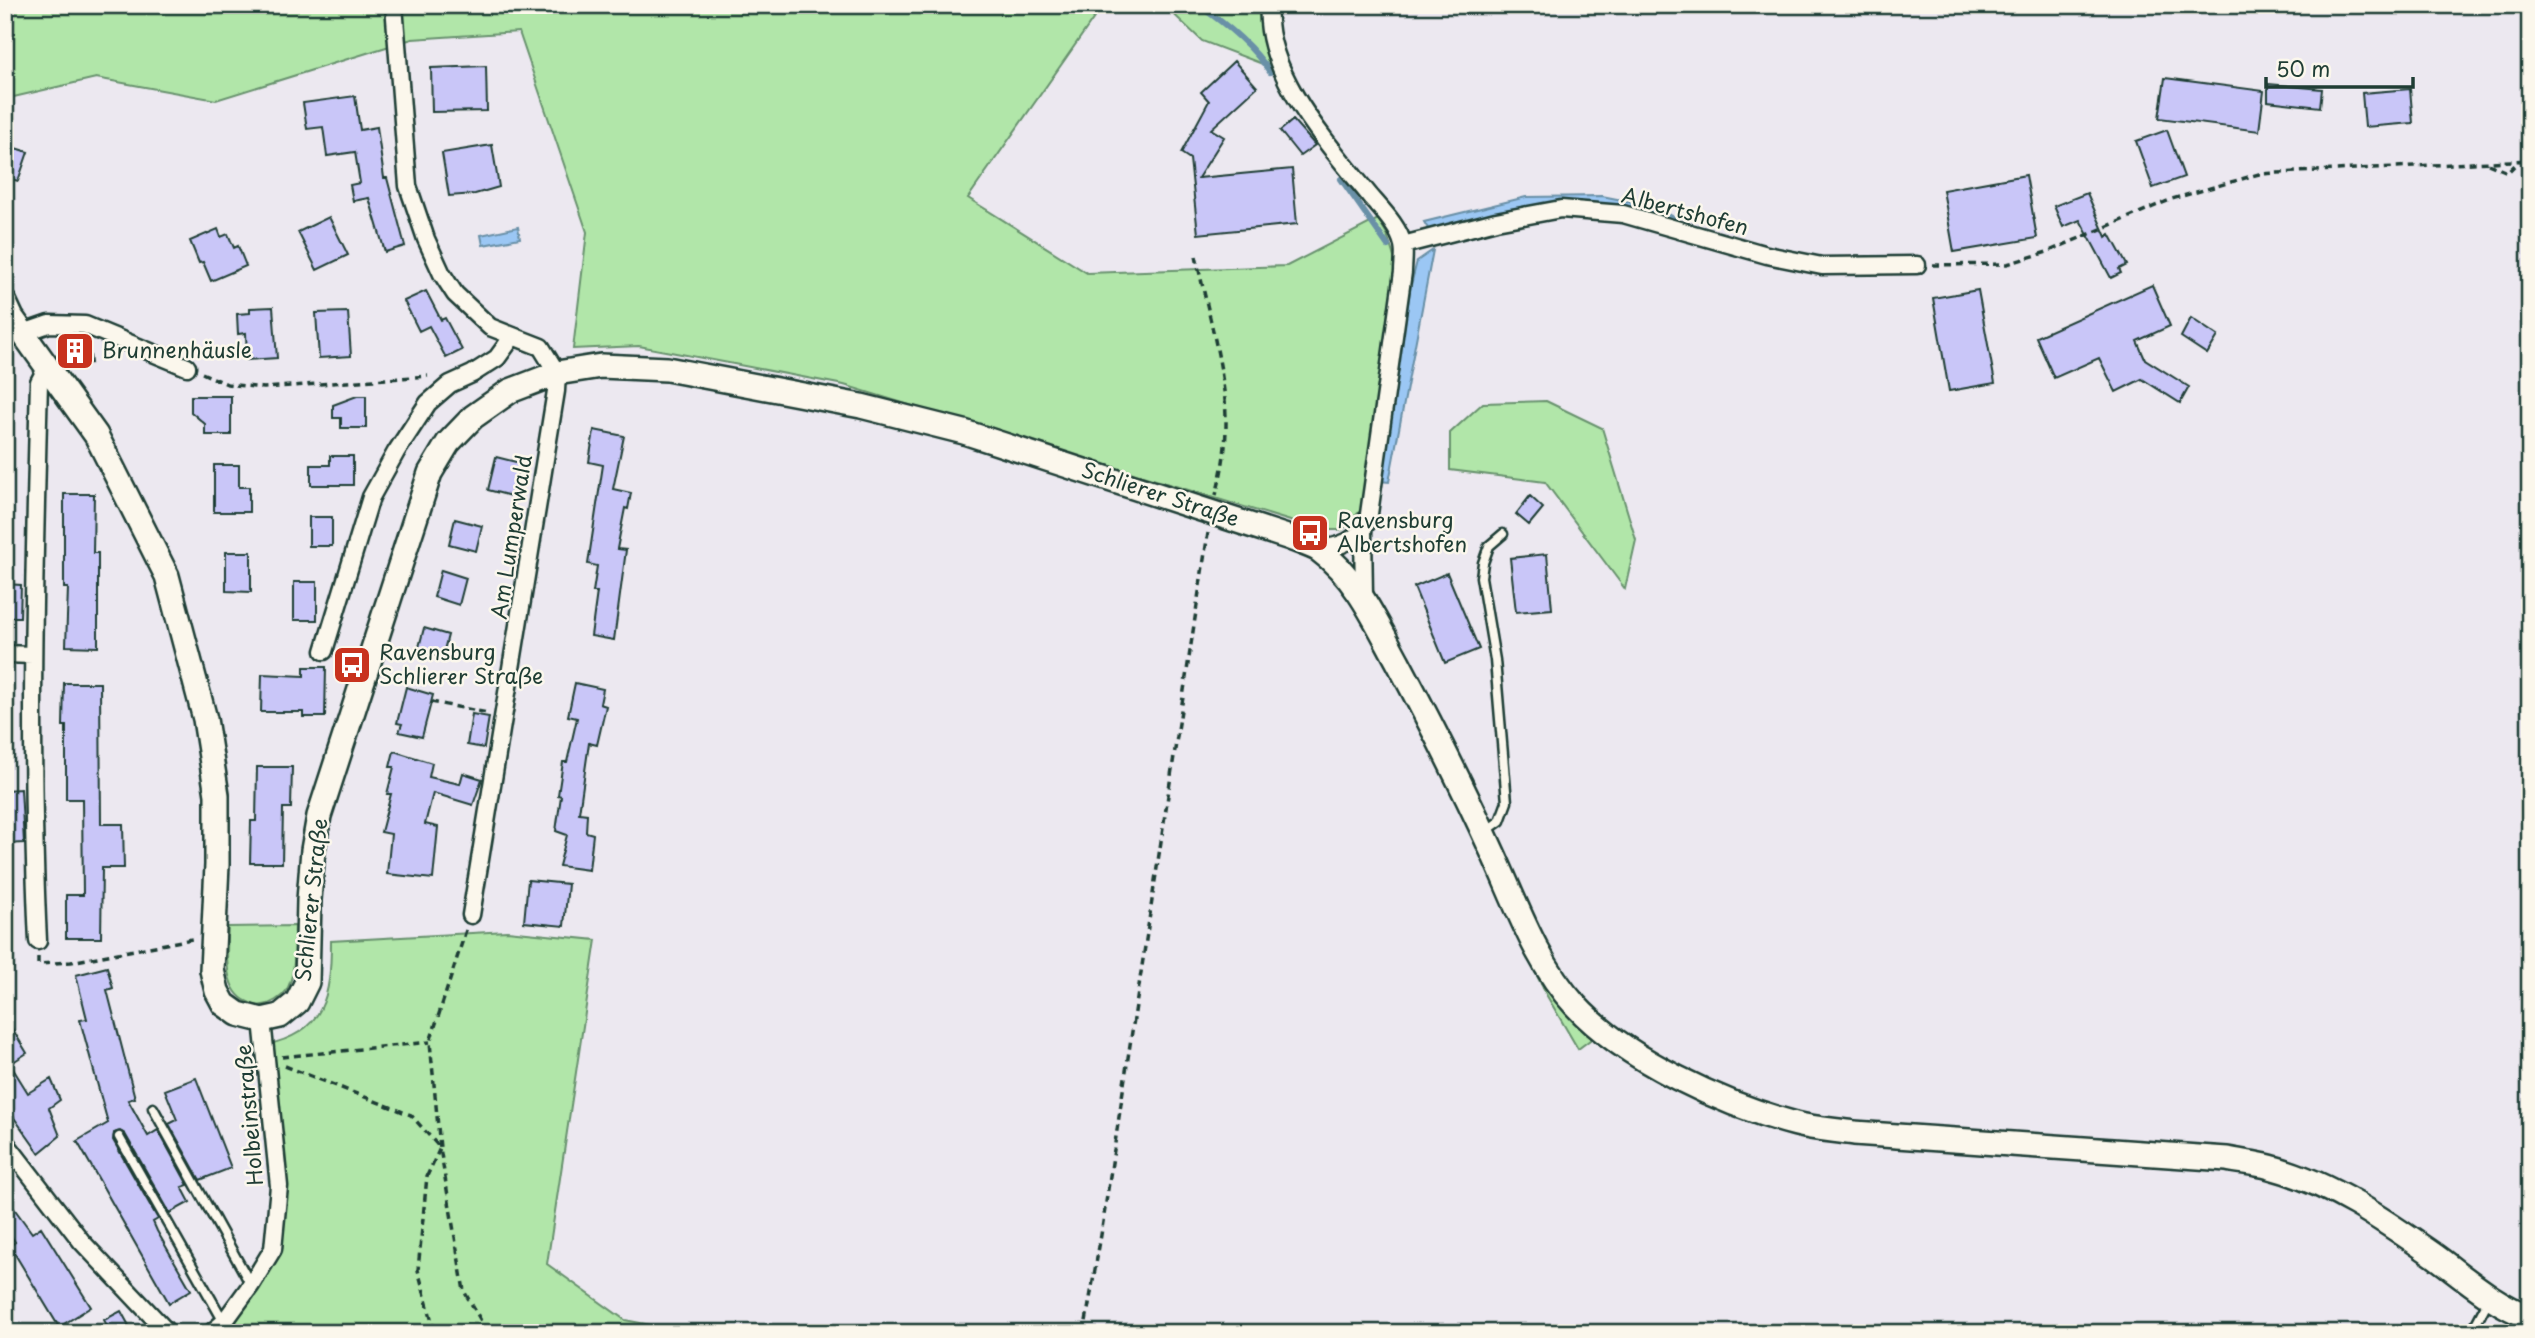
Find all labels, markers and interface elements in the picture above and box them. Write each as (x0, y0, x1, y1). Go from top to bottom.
scale bar (2266, 46, 2412, 90)
text: 50 m (2276, 52, 2330, 84)
street label: Albertshofen (1619, 178, 1752, 242)
building icon: Brunnenhäusle (54, 330, 96, 372)
place label: Brunnenhäusle (102, 333, 252, 365)
street label: Am Lumperwald (481, 452, 539, 621)
street label: Schlierer Straße (1078, 453, 1244, 534)
place label: Ravensburg Albertshofen (1337, 503, 1467, 559)
bus stop icon: Ravensburg Albertshofen (1289, 512, 1331, 554)
place label: Ravensburg Schlierer Straße (379, 635, 543, 691)
bus stop icon: Ravensburg Schlierer Straße (331, 644, 373, 686)
street label: Schlierer Straße (286, 816, 335, 983)
street label: Holbeinstraße (226, 1043, 270, 1187)

